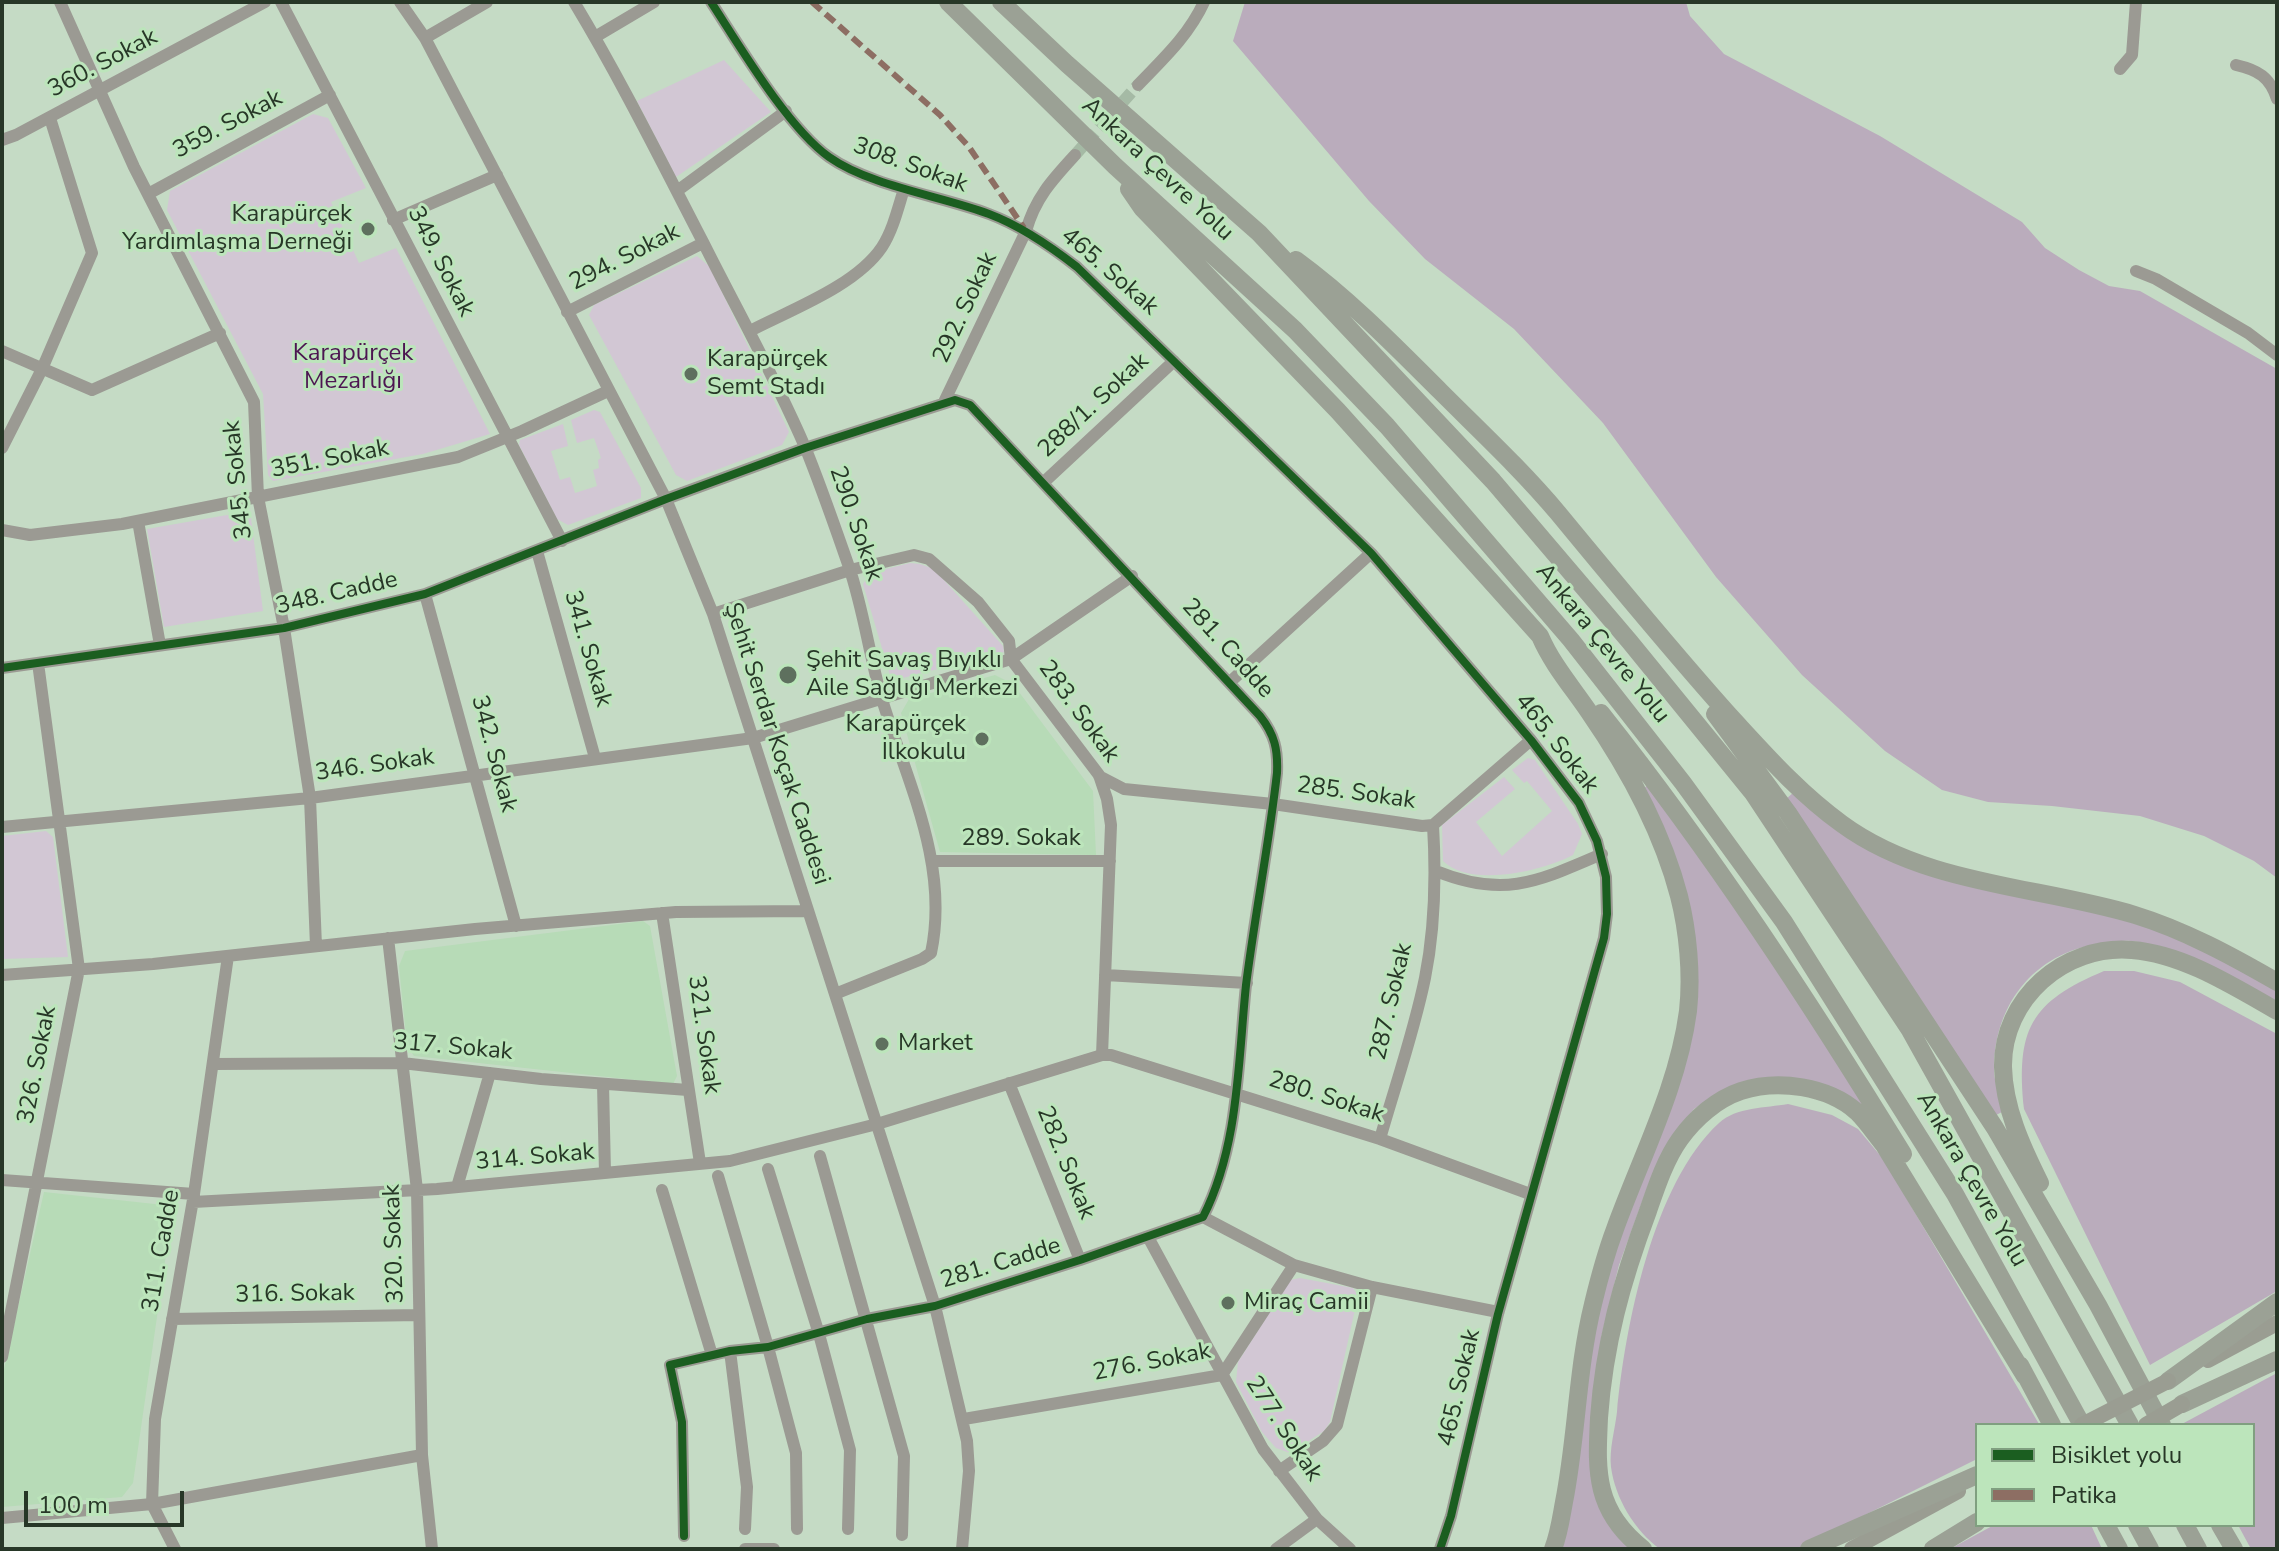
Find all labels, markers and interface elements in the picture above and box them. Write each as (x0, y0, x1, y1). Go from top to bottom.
street label: 360. Sokak (43, 23, 163, 105)
street label: 359. Sokak (168, 84, 288, 166)
street label: Ankara Çevre Yolu (1075, 92, 1239, 248)
street label: 308. Sokak (849, 132, 971, 200)
place label: Karapürçek Yardımlaşma Derneği (122, 201, 352, 257)
street label: 349. Sokak (400, 202, 480, 322)
street label: 294. Sokak (565, 218, 685, 298)
marker: Karapürçek Yardımlaşma Derneği (359, 220, 377, 238)
street label: 465. Sokak (1054, 222, 1164, 322)
street label: 292. Sokak (928, 248, 1004, 368)
park label: Karapürçek Mezarlığı (293, 340, 413, 396)
place label: Karapürçek Semt Stadı (707, 346, 827, 402)
street label: 288/1. Sokak (1033, 347, 1155, 465)
marker: Karapürçek Semt Stadı (682, 365, 700, 383)
street label: 345. Sokak (218, 419, 260, 541)
street label: 351. Sokak (269, 434, 391, 486)
street label: 290. Sokak (822, 463, 888, 585)
street label: Ankara Çevre Yolu (1529, 558, 1675, 730)
street label: 348. Cadde (273, 566, 401, 622)
street label: 341. Sokak (557, 588, 617, 710)
street label: 281. Cadde (1175, 593, 1279, 705)
street label: Şehit Serdar Koçak Caddesi (717, 599, 835, 889)
place label: Şehit Savaş Bıyıklı Aile Sağlığı Merkezi (806, 647, 1018, 703)
street label: 283. Sokak (1031, 655, 1125, 769)
marker: Şehit Savaş Bıyıklı Aile Sağlığı Merkezi (777, 664, 799, 686)
street label: 465. Sokak (1508, 688, 1604, 800)
street label: 342. Sokak (464, 693, 522, 815)
place label: Karapürçek İlkokulu (846, 711, 966, 767)
marker: Karapürçek İlkokulu (973, 730, 991, 748)
street label: 346. Sokak (314, 743, 436, 789)
street label: 285. Sokak (1295, 771, 1417, 817)
street label: 289. Sokak (961, 825, 1081, 853)
street label: 287. Sokak (1365, 941, 1419, 1063)
street label: 321. Sokak (680, 974, 726, 1096)
street label: 326. Sokak (12, 1004, 64, 1126)
street label: 317. Sokak (392, 1028, 514, 1068)
place label: Market (898, 1030, 973, 1058)
marker: Market (873, 1035, 891, 1053)
street label: 280. Sokak (1265, 1066, 1387, 1130)
street label: Ankara Çevre Yolu (1909, 1087, 2033, 1273)
street label: 282. Sokak (1029, 1102, 1101, 1224)
street label: 314. Sokak (474, 1138, 596, 1178)
street label: 320. Sokak (379, 1184, 411, 1304)
street label: 311. Cadde (137, 1187, 187, 1315)
street label: 281. Cadde (937, 1232, 1065, 1296)
street label: 316. Sokak (235, 1280, 355, 1310)
place label: Miraç Camii (1244, 1289, 1369, 1317)
marker: Miraç Camii (1219, 1294, 1237, 1312)
street label: 465. Sokak (1433, 1327, 1487, 1449)
street label: 276. Sokak (1091, 1337, 1213, 1389)
street label: 277. Sokak (1238, 1371, 1328, 1487)
legend (1975, 1423, 2255, 1527)
text: Bisiklet yolu (2051, 1439, 2182, 1471)
scale bar (28, 1475, 188, 1525)
text: Patika (2051, 1479, 2117, 1511)
text: 100 m (38, 1489, 108, 1521)

